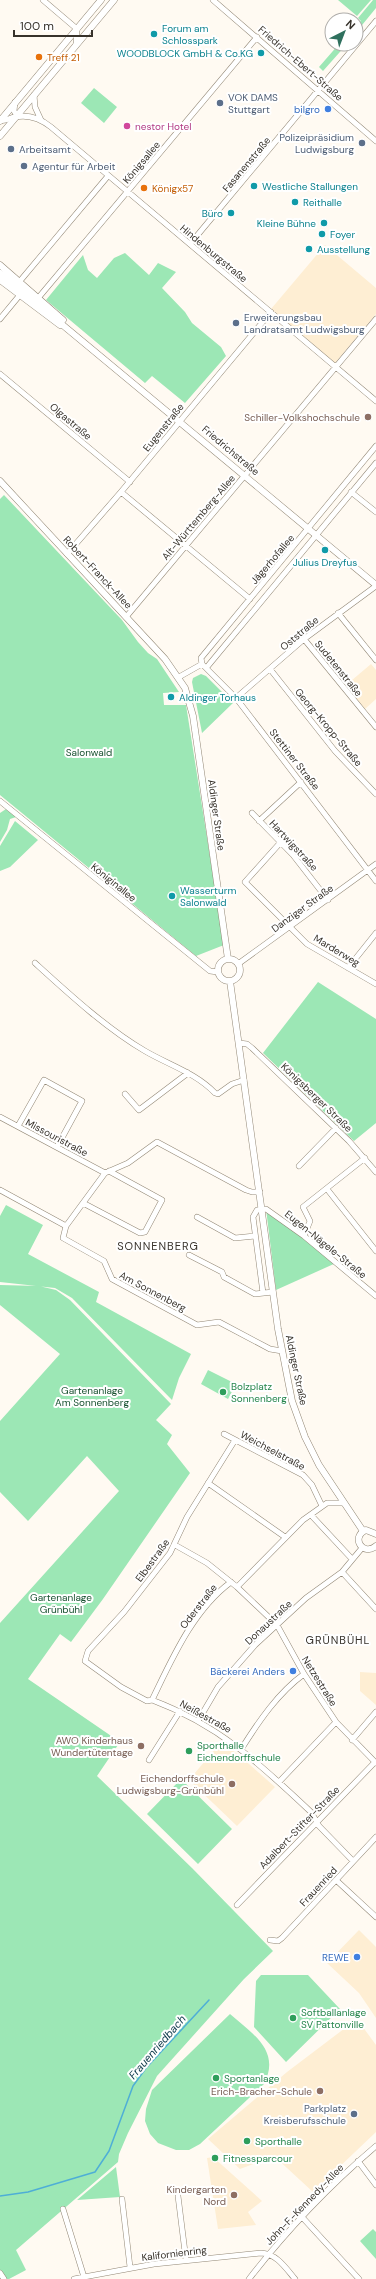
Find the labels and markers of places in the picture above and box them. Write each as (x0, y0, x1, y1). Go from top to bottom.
place label: Forum am Schlosspark (162, 22, 218, 47)
marker: Forum am Schlosspark (149, 29, 159, 39)
place label: WOODBLOCK GmbH & Co.KG (117, 47, 253, 60)
marker: WOODBLOCK GmbH & Co.KG (256, 48, 266, 58)
place label: Treff 21 (47, 51, 80, 64)
marker: Treff 21 (34, 52, 44, 62)
place label: VOK DAMS Stuttgart (228, 91, 278, 116)
marker: VOK DAMS Stuttgart (215, 98, 225, 108)
place label: bilgro (294, 103, 320, 116)
marker: bilgro (323, 104, 333, 114)
place label: nestor Hotel (135, 120, 192, 133)
marker: nestor Hotel (122, 121, 132, 131)
place label: Polizeipräsidium Ludwigsburg (279, 131, 354, 156)
marker: Polizeipräsidium Ludwigsburg (357, 138, 367, 148)
place label: Arbeitsamt (19, 143, 71, 156)
marker: Arbeitsamt (6, 144, 16, 154)
place label: Agentur für Arbeit (32, 160, 116, 173)
marker: Agentur für Arbeit (19, 161, 29, 171)
place label: Westliche Stallungen (262, 180, 358, 193)
marker: Westliche Stallungen (249, 181, 259, 191)
place label: Königx57 (152, 182, 193, 195)
marker: Königx57 (139, 183, 149, 193)
place label: Reithalle (303, 196, 342, 209)
marker: Reithalle (290, 197, 300, 207)
place label: Büro (202, 207, 223, 220)
marker: Büro (226, 208, 236, 218)
place label: Kleine Bühne (257, 217, 316, 230)
marker: Kleine Bühne (319, 218, 329, 228)
place label: Foyer (330, 228, 355, 241)
marker: Foyer (317, 229, 327, 239)
place label: Ausstellung (317, 243, 370, 256)
marker: Ausstellung (304, 244, 314, 254)
place label: Erweiterungsbau Landratsamt Ludwigsburg (244, 311, 365, 336)
marker: Erweiterungsbau Landratsamt Ludwigsburg (231, 318, 241, 328)
place label: Schiller-Volkshochschule (244, 411, 360, 424)
marker: Schiller-Volkshochschule (363, 412, 373, 422)
marker: Julius Dreyfus (320, 545, 330, 555)
place label: Julius Dreyfus (293, 556, 357, 569)
place label: Aldinger Torhaus (179, 691, 256, 704)
marker: Aldinger Torhaus (166, 692, 176, 702)
place label: Wasserturm Salonwald (180, 884, 236, 909)
marker: Wasserturm Salonwald (167, 891, 177, 901)
place label: Bolzplatz Sonnenberg (231, 1380, 287, 1405)
marker: Bolzplatz Sonnenberg (218, 1387, 228, 1397)
place label: Bäckerei Anders (210, 1665, 285, 1678)
marker: Bäckerei Anders (288, 1666, 298, 1676)
place label: AWO Kinderhaus Wundertütentage (51, 1734, 133, 1759)
place label: Sporthalle Eichendorffschule (197, 1739, 281, 1764)
marker: AWO Kinderhaus Wundertütentage (136, 1741, 146, 1751)
marker: Sporthalle Eichendorffschule (184, 1746, 194, 1756)
place label: Eichendorffschule Ludwigsburg-Grünbühl (117, 1772, 224, 1797)
marker: Eichendorffschule Ludwigsburg-Grünbühl (227, 1779, 237, 1789)
place label: REWE (322, 1951, 349, 1964)
marker: REWE (352, 1952, 362, 1962)
place label: Softballanlage SV Pattonville (301, 2006, 366, 2031)
marker: Softballanlage SV Pattonville (288, 2013, 298, 2023)
place label: Sportanlage (224, 2072, 280, 2085)
marker: Sportanlage (211, 2073, 221, 2083)
place label: Erich-Bracher-Schule (211, 2085, 312, 2098)
marker: Erich-Bracher-Schule (315, 2086, 325, 2096)
place label: Parkplatz Kreisberufsschule (264, 2102, 346, 2127)
marker: Parkplatz Kreisberufsschule (349, 2109, 359, 2119)
place label: Sporthalle (255, 2135, 302, 2148)
marker: Sporthalle (242, 2136, 252, 2146)
place label: Fitnessparcour (223, 2152, 293, 2165)
marker: Fitnessparcour (210, 2153, 220, 2163)
place label: Kindergarten Nord (167, 2183, 226, 2208)
marker: Kindergarten Nord (229, 2190, 239, 2200)

